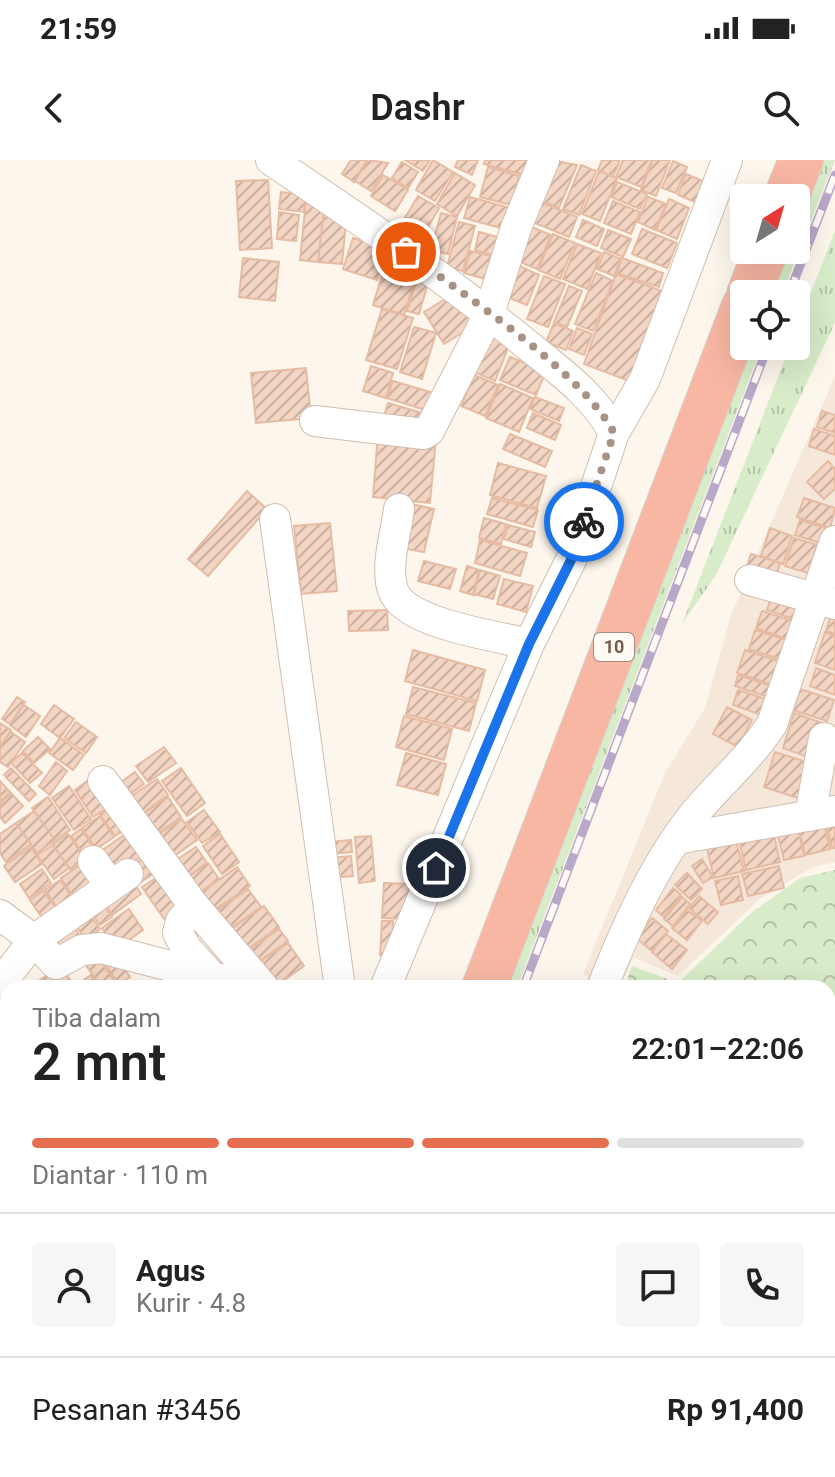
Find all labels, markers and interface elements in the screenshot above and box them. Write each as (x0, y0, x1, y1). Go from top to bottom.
text: 21:59 (40, 11, 117, 46)
icon: back (32, 86, 76, 130)
icon: search (759, 86, 803, 130)
text: Dashr (370, 87, 465, 129)
north arrow (730, 184, 810, 264)
map controls (730, 184, 810, 360)
pin (372, 218, 440, 286)
icon: bag (384, 230, 428, 274)
button: locate (730, 280, 810, 360)
courier (544, 482, 624, 562)
icon: bike (562, 500, 606, 544)
road number: 10 (594, 633, 634, 661)
pin (402, 834, 470, 902)
icon: home (414, 846, 458, 890)
text: Tiba dalam (32, 1003, 161, 1033)
text: 22:01–22:06 (631, 1031, 804, 1066)
text: 2 mnt (32, 1032, 166, 1093)
text: Diantar · 110 m (32, 1160, 208, 1190)
button: person (32, 1243, 116, 1327)
button: chat (616, 1243, 700, 1327)
button: phone (720, 1243, 804, 1327)
text: Agus (136, 1253, 206, 1288)
text: Kurir · 4.8 (136, 1288, 246, 1318)
text: Pesanan #3456 (32, 1392, 241, 1427)
text: Rp 91,400 (667, 1392, 804, 1427)

